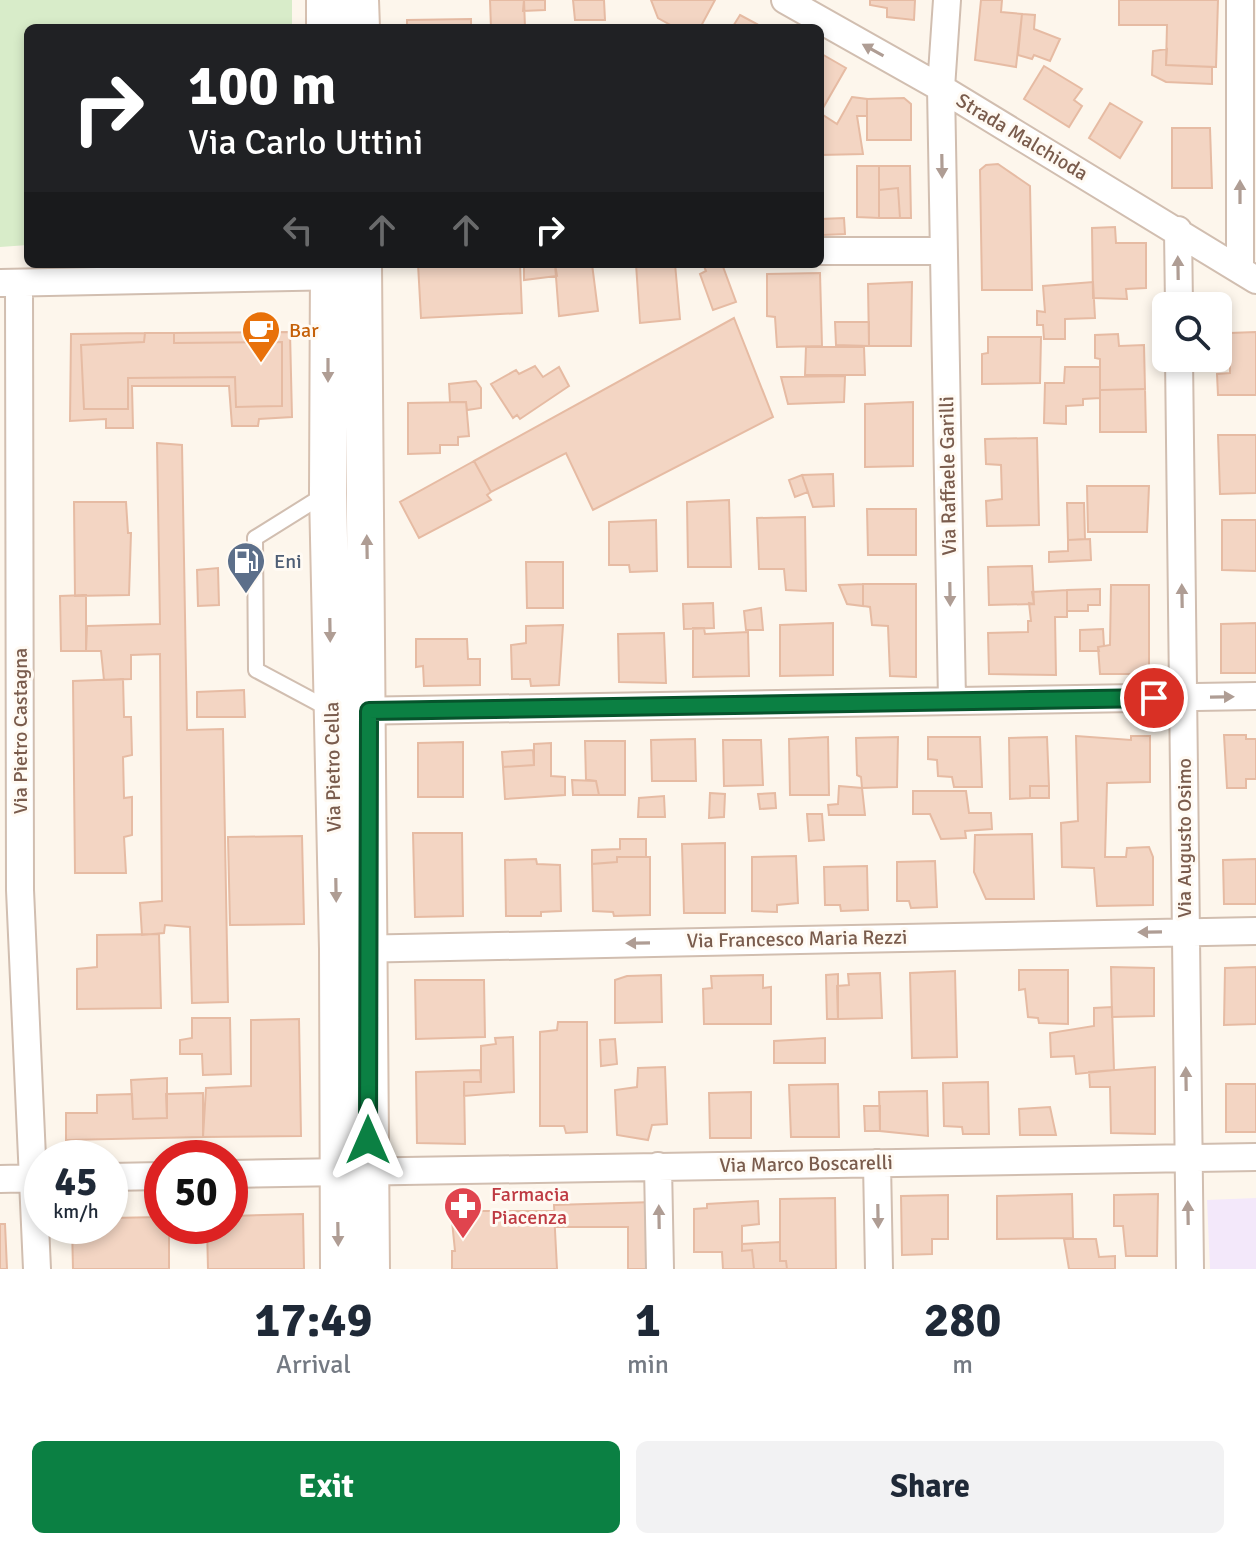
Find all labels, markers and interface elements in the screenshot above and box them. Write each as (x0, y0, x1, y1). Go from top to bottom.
one-way arrow (861, 43, 884, 56)
text: 100 m (188, 51, 336, 120)
icon: right (56, 56, 160, 160)
street label: Strada Malchioda (952, 88, 1092, 186)
text: Via Carlo Uttini (188, 120, 423, 165)
one-way arrow (936, 154, 948, 179)
one-way arrow (1234, 179, 1246, 204)
icon: left (276, 208, 320, 252)
icon: ahead (360, 208, 404, 252)
icon: ahead (444, 208, 488, 252)
icon: right (528, 208, 572, 252)
one-way arrow (1172, 255, 1184, 280)
map controls (1152, 292, 1232, 372)
button: search (1152, 292, 1232, 372)
cafe icon: Bar (240, 309, 282, 364)
place label: Bar (289, 318, 319, 343)
one-way arrow (322, 358, 334, 383)
street label: Via Raffaele Garilli (934, 396, 962, 556)
one-way arrow (360, 534, 373, 559)
fuel station icon: Eni (225, 540, 267, 595)
place label: Eni (274, 549, 302, 574)
one-way arrow (944, 582, 956, 607)
one-way arrow (1176, 583, 1188, 608)
one-way arrow (324, 618, 337, 643)
street label: Via Pietro Castagna (8, 648, 33, 814)
pin (1120, 664, 1188, 732)
icon: arrive (1132, 676, 1176, 720)
one-way arrow (1210, 690, 1235, 703)
street label: Via Pietro Cella (319, 701, 347, 833)
street label: Via Augusto Osimo (1172, 758, 1197, 918)
one-way arrow (330, 878, 343, 903)
street label: Via Francesco Maria Rezzi (686, 925, 908, 953)
one-way arrow (1137, 926, 1162, 938)
one-way arrow (625, 936, 650, 949)
one-way arrow (1180, 1066, 1192, 1091)
position arrow (326, 1098, 410, 1182)
speed limit sign: 50 (144, 1140, 248, 1244)
street label: Via Marco Boscarelli (719, 1150, 893, 1178)
text: 45 (54, 1157, 98, 1207)
place label: Farmacia Piacenza (491, 1182, 569, 1230)
pharmacy icon: Farmacia Piacenza (442, 1185, 484, 1240)
text: km/h (53, 1199, 99, 1224)
one-way arrow (1182, 1200, 1195, 1225)
one-way arrow (652, 1204, 665, 1229)
one-way arrow (872, 1204, 884, 1229)
one-way arrow (332, 1222, 344, 1247)
text: 17:49 (255, 1291, 372, 1350)
text: 1 (635, 1291, 661, 1350)
text: 280 (924, 1291, 1001, 1350)
text: Arrival (276, 1349, 351, 1381)
text: min (627, 1349, 669, 1381)
text: m (952, 1349, 973, 1381)
button: Exit (32, 1441, 620, 1533)
button: Share (636, 1441, 1224, 1533)

